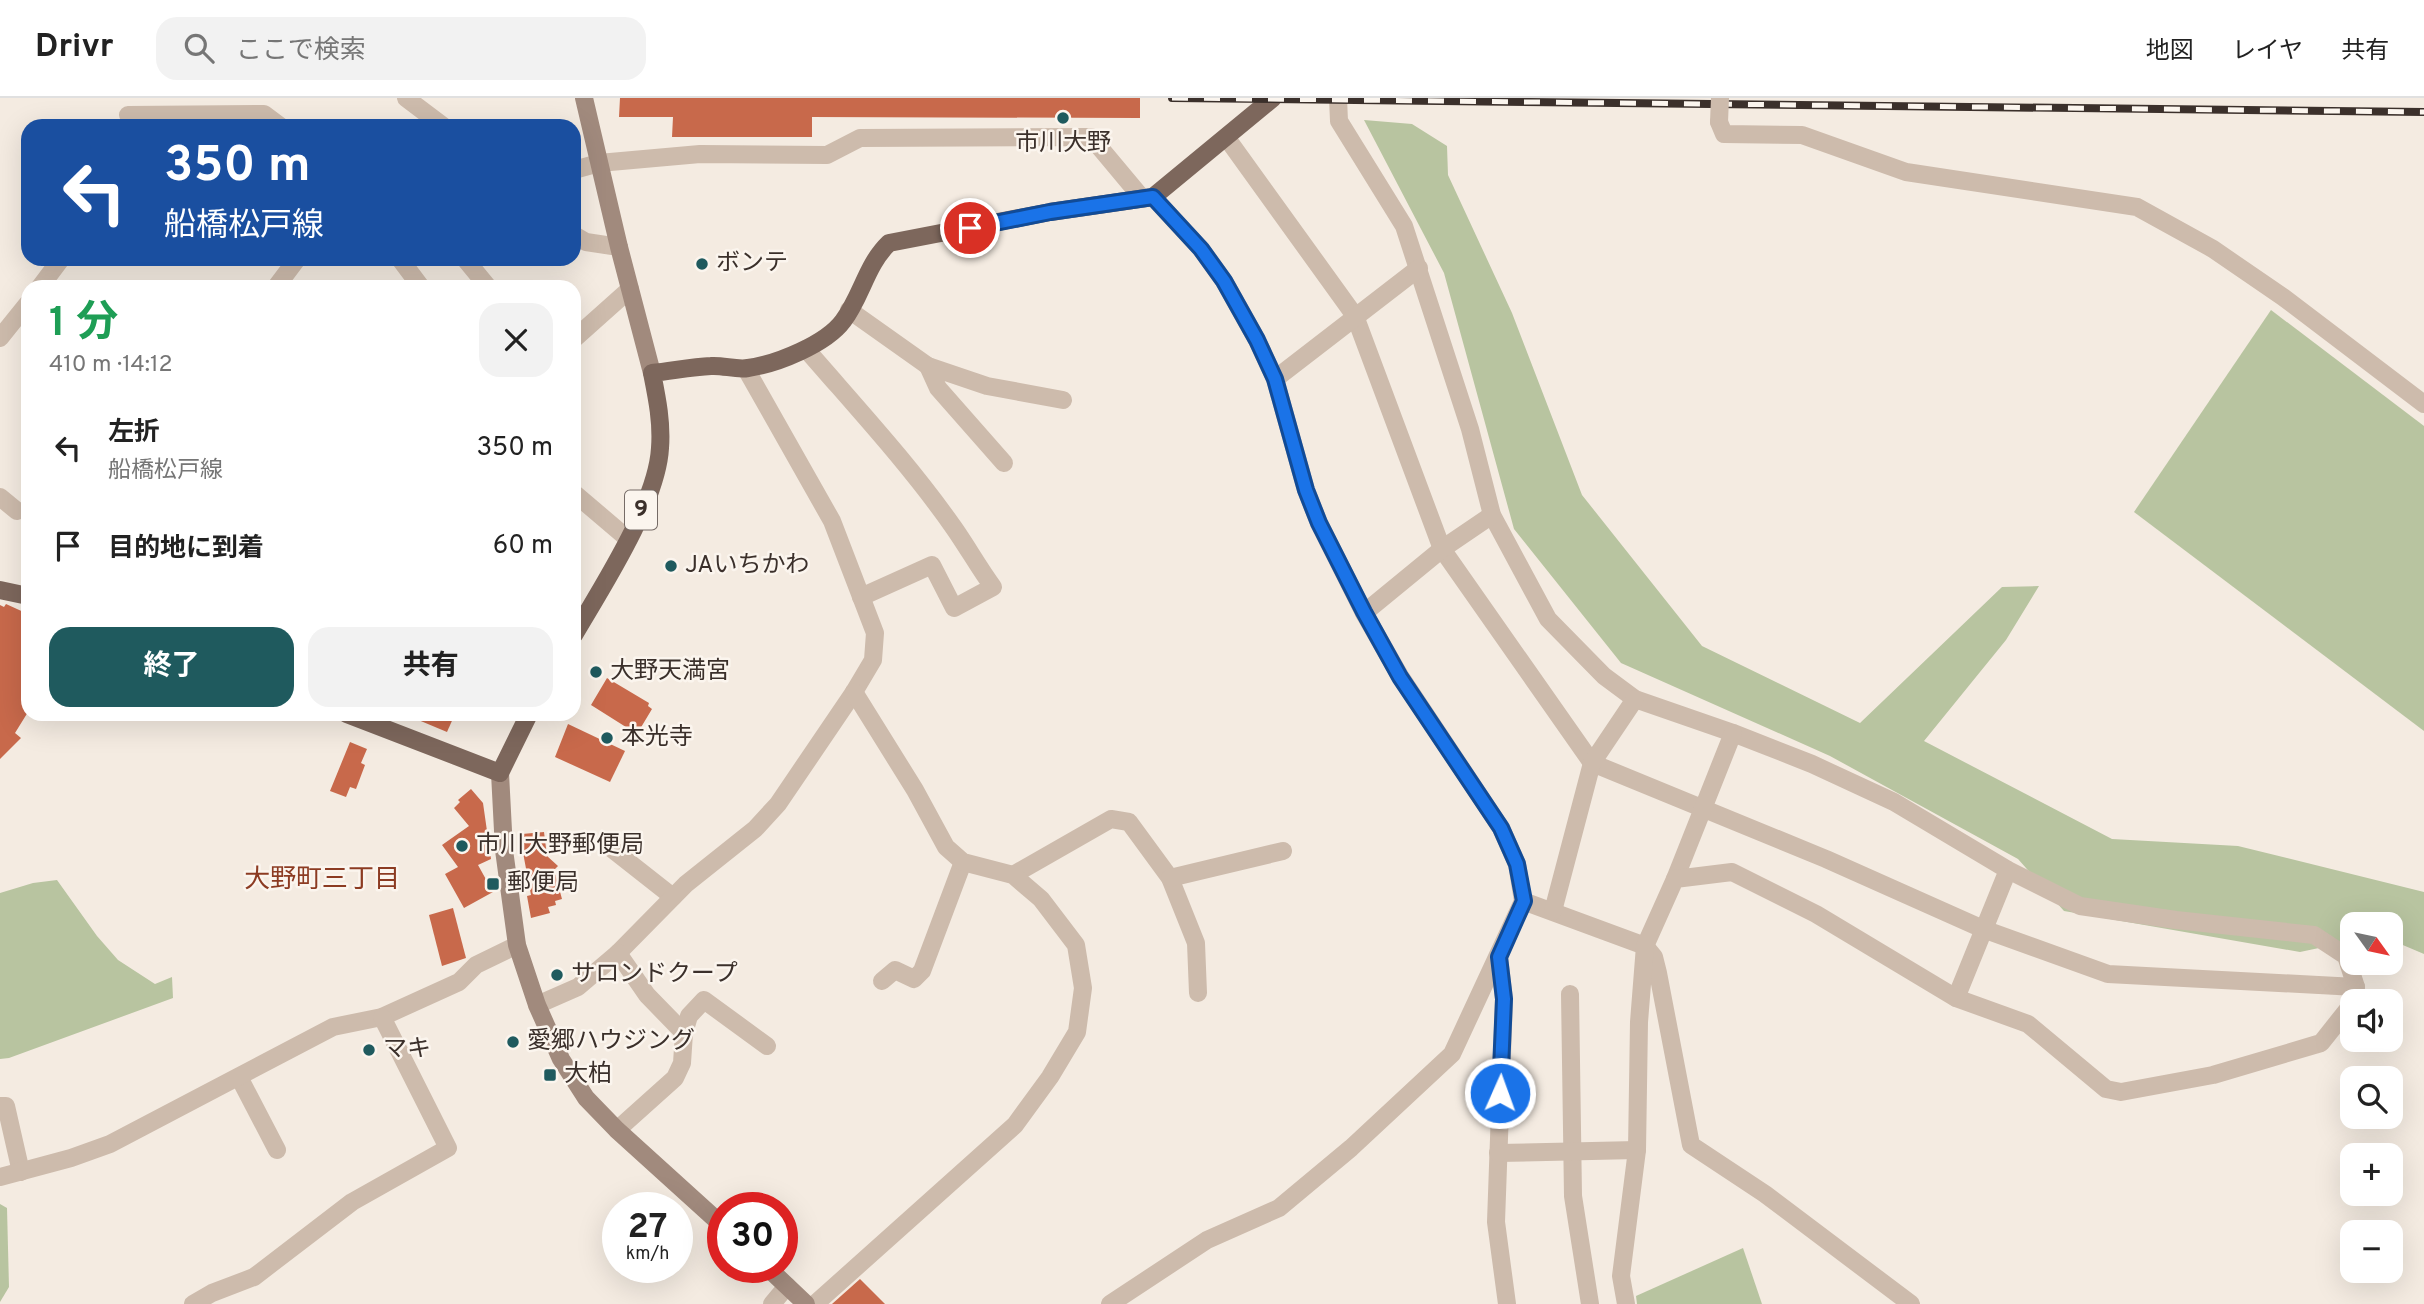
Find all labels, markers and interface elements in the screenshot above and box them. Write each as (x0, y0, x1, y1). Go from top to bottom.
search box (156, 17, 646, 80)
text: Drivr (35, 27, 114, 69)
icon: search (180, 29, 218, 67)
text: ここで検索 (236, 35, 366, 68)
text: 地図 (2146, 37, 2194, 67)
text: レイヤ (2232, 37, 2303, 67)
text: 共有 (2341, 37, 2389, 67)
marker: 市川大野 (1055, 110, 1071, 126)
place label: 市川大野 (1015, 129, 1111, 159)
text: 350 m (164, 137, 311, 199)
icon: left (49, 147, 140, 238)
pin (940, 198, 1000, 258)
text: 船橋松戸線 (164, 207, 324, 247)
icon: arrive (951, 209, 989, 247)
place label: ボンテ (716, 249, 788, 279)
marker: ボンテ (694, 256, 710, 272)
text: 1 分 (49, 298, 118, 351)
button: close (479, 303, 553, 377)
text: 410 m · 14:12 (49, 351, 173, 380)
text: 左折 (108, 417, 160, 450)
icon: left (49, 429, 87, 467)
text: 350 m (476, 432, 553, 465)
text: 船橋松戸線 (108, 457, 223, 486)
road number: 9 (625, 490, 657, 530)
icon: arrive (49, 527, 87, 565)
text: 60 m (493, 530, 553, 563)
text: 目的地に到着 (108, 533, 264, 566)
place label: JAいちかわ (685, 551, 810, 581)
marker: JAいちかわ (663, 558, 679, 574)
button: 終了 (49, 627, 294, 707)
button: 共有 (308, 627, 553, 707)
place label: 大野天満宮 (610, 657, 730, 687)
marker: 大野天満宮 (588, 664, 604, 680)
place label: 本光寺 (621, 723, 693, 753)
marker: 本光寺 (599, 730, 615, 746)
place label: 市川大野郵便局 (476, 831, 644, 861)
marker: 市川大野郵便局 (454, 838, 470, 854)
district label: 大野町三丁目 (244, 864, 400, 897)
place label: 郵便局 (507, 869, 579, 899)
marker: 郵便局 (485, 876, 501, 892)
north arrow (2340, 912, 2403, 975)
map controls (2340, 912, 2403, 1283)
place label: サロンドクープ (571, 960, 738, 990)
marker: サロンドクープ (549, 967, 565, 983)
button: sound (2340, 989, 2403, 1052)
place label: 愛郷ハウジング (527, 1027, 695, 1057)
marker: 愛郷ハウジング (505, 1034, 521, 1050)
place label: マキ (383, 1035, 431, 1065)
marker: マキ (361, 1042, 377, 1058)
position arrow (1463, 1056, 1537, 1130)
place label: 大柏 (564, 1060, 612, 1090)
button: search (2340, 1066, 2403, 1129)
marker: 大柏 (542, 1067, 558, 1083)
button: + (2340, 1143, 2403, 1206)
speed limit sign: 30 (707, 1192, 798, 1283)
text: 27 (628, 1206, 667, 1250)
button: − (2340, 1220, 2403, 1283)
text: km/h (626, 1243, 669, 1266)

